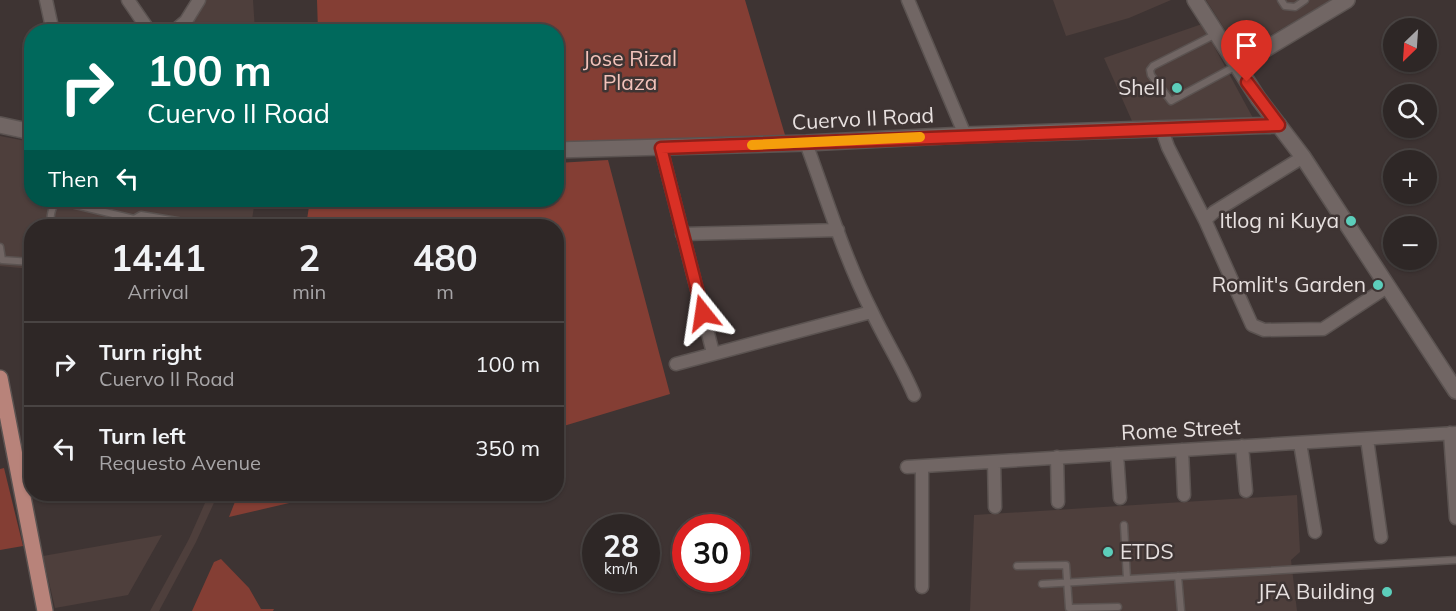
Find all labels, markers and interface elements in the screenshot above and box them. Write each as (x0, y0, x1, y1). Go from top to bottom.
north arrow (1383, 18, 1437, 72)
map controls (1383, 18, 1437, 270)
pin (1221, 20, 1272, 82)
icon: arrive (1230, 29, 1263, 62)
text: 100 m (147, 44, 272, 97)
park label: Jose Rizal Plaza (583, 45, 677, 95)
icon: right (48, 48, 126, 126)
place label: Shell (1118, 74, 1165, 100)
marker: Shell (1170, 81, 1184, 95)
button: search (1383, 84, 1437, 138)
text: Cuervo II Road (147, 96, 330, 130)
street label: Cuervo II Road (791, 101, 935, 135)
button: + (1383, 150, 1437, 204)
icon: left (111, 162, 144, 195)
text: Then (48, 165, 99, 193)
place label: Itlog ni Kuya (1220, 207, 1339, 233)
marker: Itlog ni Kuya (1344, 214, 1358, 228)
button: − (1383, 216, 1437, 270)
text: 14:41 (110, 235, 206, 280)
text: 2 (298, 235, 320, 280)
text: 480 (413, 235, 478, 280)
place label: Romlit's Garden (1212, 271, 1366, 297)
marker: Romlit's Garden (1371, 278, 1385, 292)
text: Arrival (128, 279, 189, 304)
text: min (292, 279, 326, 304)
text: m (436, 279, 454, 304)
position arrow (671, 281, 735, 345)
text: Turn right (99, 338, 202, 366)
icon: right (48, 348, 81, 381)
text: 100 m (475, 350, 540, 378)
text: Cuervo II Road (99, 366, 234, 391)
street label: Rome Street (1120, 413, 1241, 445)
text: Turn left (99, 422, 186, 450)
icon: left (48, 432, 81, 465)
text: 350 m (475, 434, 540, 462)
text: Requesto Avenue (99, 450, 261, 475)
speed limit sign: 30 (672, 514, 750, 592)
text: 28 (603, 527, 639, 565)
place label: ETDS (1120, 538, 1174, 564)
marker: ETDS (1101, 545, 1115, 559)
text: km/h (604, 559, 638, 578)
place label: JFA Building (1258, 578, 1375, 604)
marker: JFA Building (1380, 585, 1394, 599)

